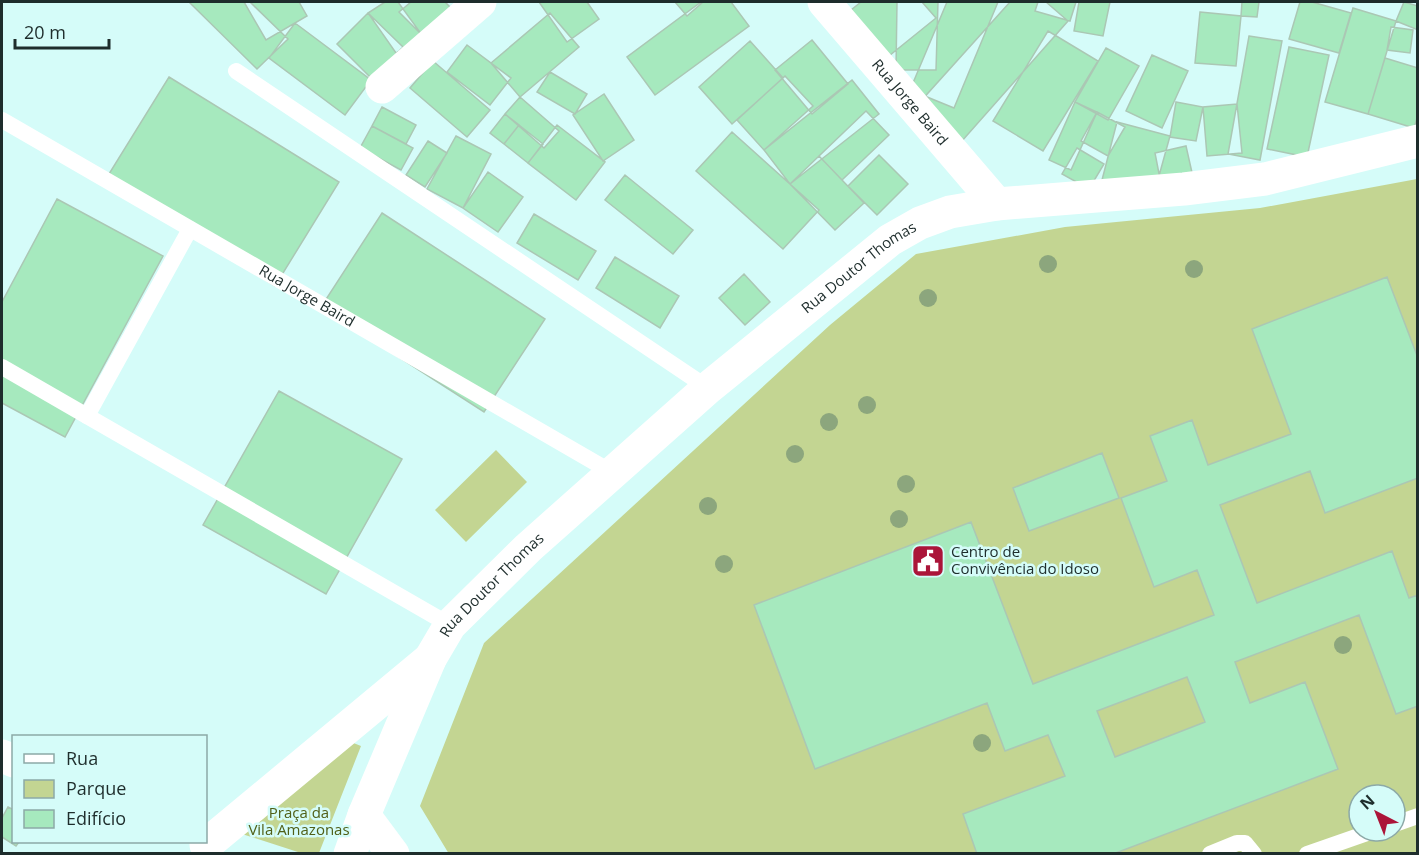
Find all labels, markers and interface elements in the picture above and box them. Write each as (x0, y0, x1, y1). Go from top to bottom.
scale bar (15, 12, 110, 50)
text: 20 m (24, 20, 66, 44)
street label: Rua Jorge Baird (868, 54, 953, 149)
street label: Rua Doutor Thomas (797, 216, 919, 317)
street label: Rua Jorge Baird (256, 260, 359, 331)
street label: Rua Doutor Thomas (434, 528, 548, 640)
place label: Centro de Convivência do Idoso (951, 541, 1099, 578)
public building icon: Centro de Convivência do Idoso (910, 543, 946, 579)
legend (12, 735, 207, 843)
text: Rua (66, 746, 98, 770)
text: Parque (66, 776, 126, 800)
north arrow (1347, 783, 1407, 843)
text: N (1355, 789, 1379, 814)
park label: Praça da Vila Amazonas (248, 802, 350, 839)
text: Edifício (66, 806, 126, 830)

